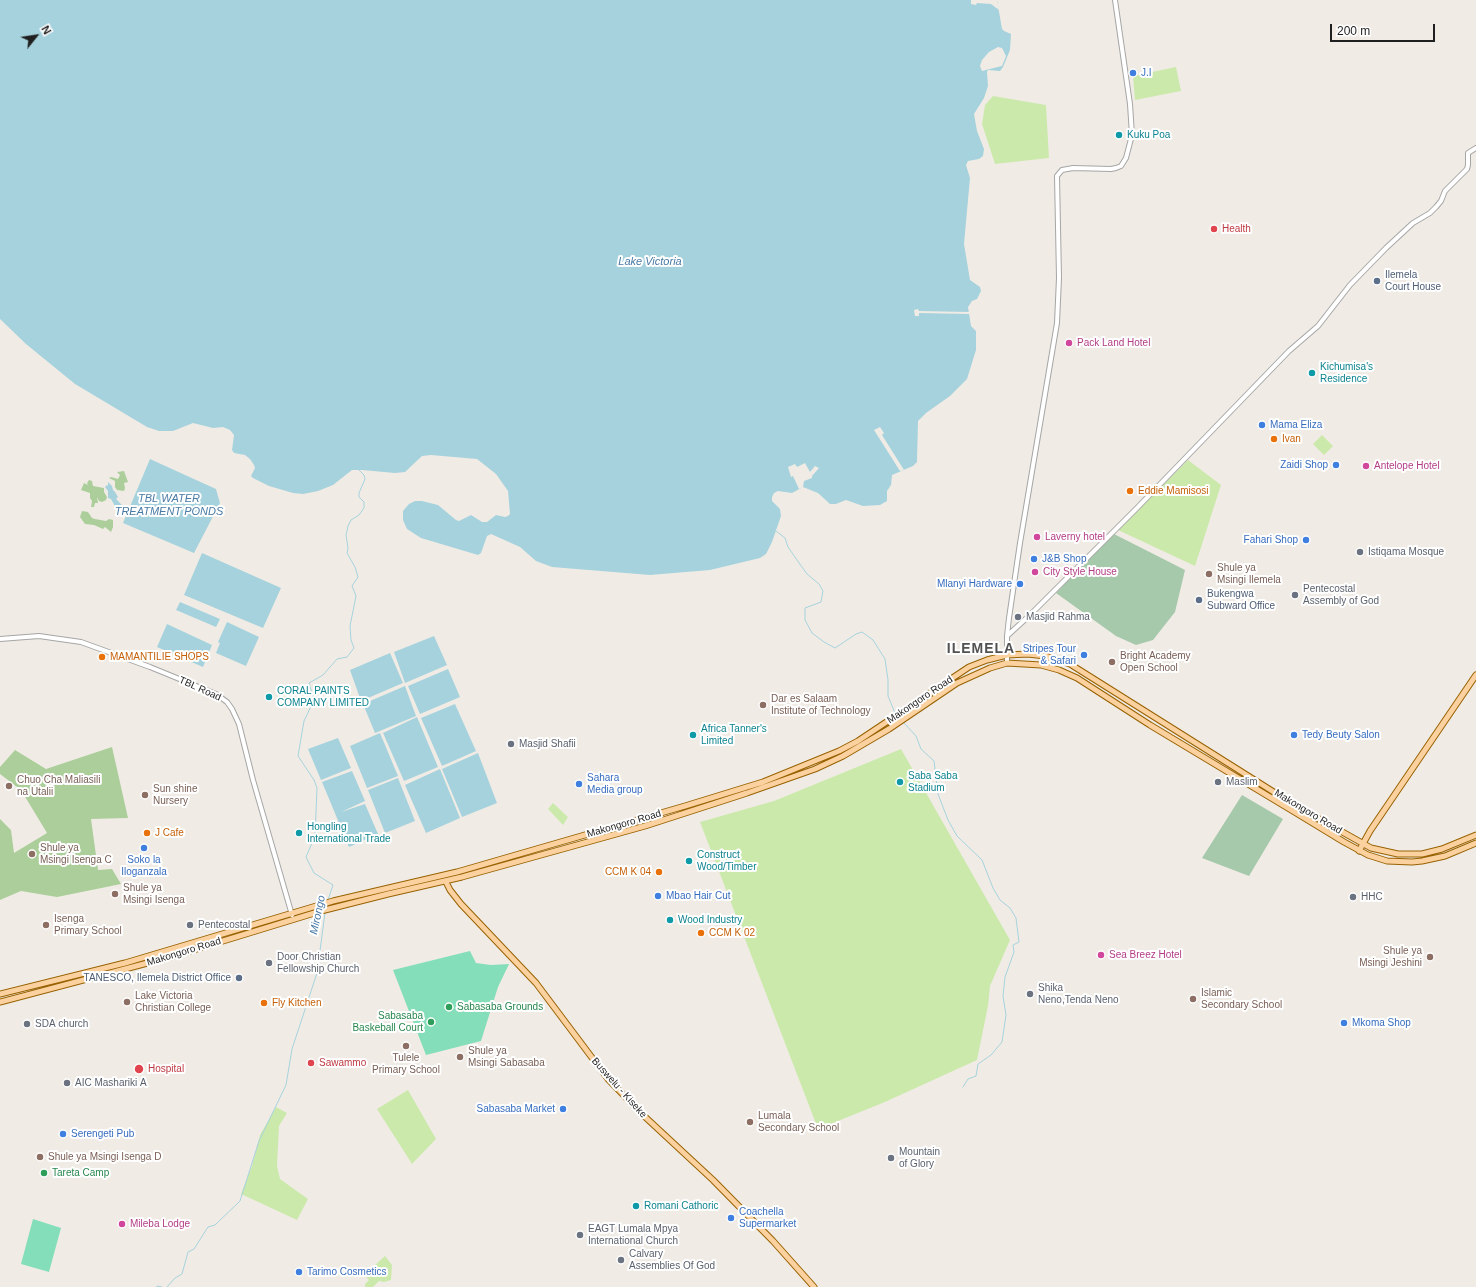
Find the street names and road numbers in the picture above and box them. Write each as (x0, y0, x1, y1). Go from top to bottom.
street label: TBL Road (177, 674, 223, 704)
street label: Makongoro Road (885, 674, 955, 726)
street label: Makongoro Road (1272, 787, 1344, 837)
street label: Makongoro Road (585, 808, 663, 840)
street label: Makongoro Road (146, 935, 222, 969)
street label: Buswelu - Kiseke (589, 1055, 649, 1121)

